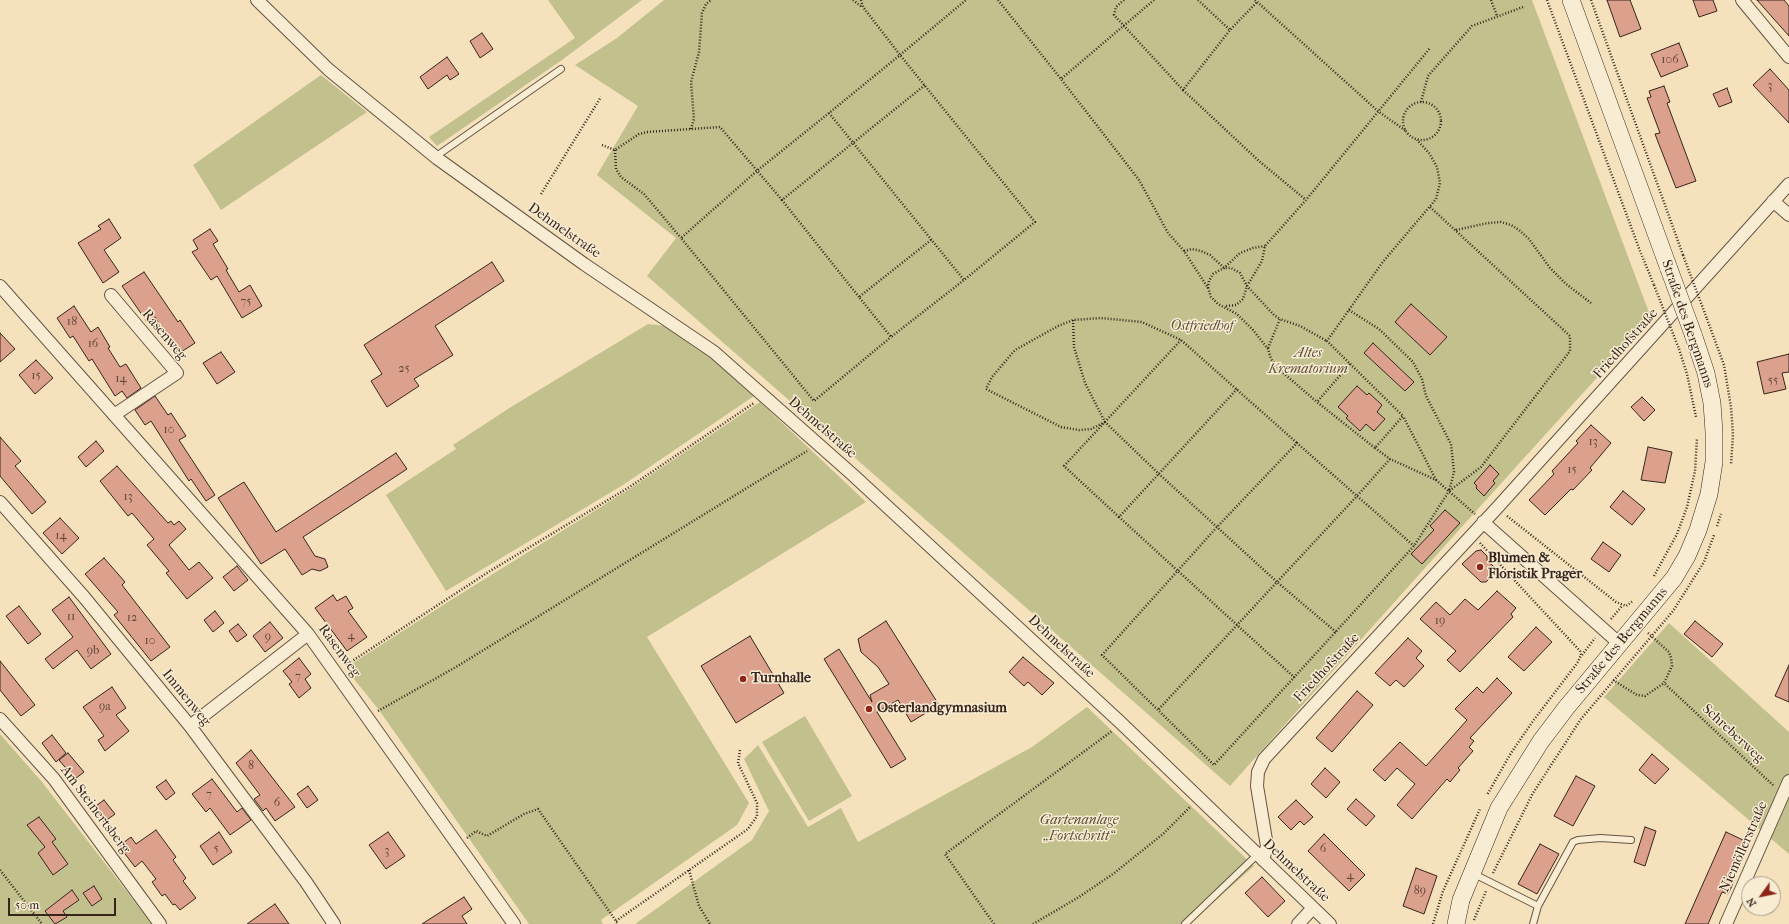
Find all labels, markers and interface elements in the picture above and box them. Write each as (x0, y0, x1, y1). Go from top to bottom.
house number: 106 (1661, 53, 1679, 67)
house number: 3 (1768, 79, 1772, 93)
street label: Dehmelstraße (524, 200, 604, 262)
street label: Straße des Bergmanns (1657, 258, 1717, 390)
house number: 75 (241, 295, 251, 309)
street label: Friedhofstraße (1590, 305, 1662, 383)
street label: Rasenweg (138, 306, 190, 364)
house number: 18 (67, 315, 77, 329)
park label: Ostfriedhof (1170, 319, 1234, 335)
house number: 16 (88, 337, 98, 351)
park label: Altes Krematorium (1268, 346, 1348, 378)
house number: 25 (398, 362, 410, 376)
house number: 15 (31, 369, 41, 383)
house number: 14 (115, 372, 127, 386)
house number: 55 (1768, 374, 1778, 388)
street label: Dehmelstraße (784, 394, 860, 462)
house number: 10 (164, 423, 174, 437)
house number: 13 (1588, 435, 1598, 449)
house number: 15 (1567, 463, 1577, 477)
house number: 13 (123, 490, 133, 504)
house number: 14 (55, 529, 67, 543)
place label: Blumen & Floristik Prager (1488, 551, 1582, 584)
marker: Blumen & Floristik Prager (1475, 562, 1485, 572)
street label: Straße des Bergmanns (1573, 584, 1671, 698)
house number: 11 (67, 610, 75, 624)
house number: 12 (127, 611, 137, 625)
street label: Dehmelstraße (1024, 612, 1098, 682)
house number: 19 (1435, 614, 1445, 628)
street label: Rasenweg (314, 621, 364, 681)
house number: 4 (347, 629, 355, 643)
house number: 9 (265, 630, 271, 644)
street label: Friedhofstraße (1291, 630, 1363, 706)
house number: 10 (145, 634, 155, 648)
house number: 9b (87, 644, 99, 658)
street label: Immenweg (158, 666, 214, 730)
house number: 7 (295, 670, 301, 684)
place label: Turnhalle (751, 671, 811, 687)
marker: Turnhalle (738, 674, 748, 684)
house number: 9a (99, 700, 111, 714)
place label: Osterlandgymnasium (877, 701, 1007, 717)
street label: Schreberweg (1698, 701, 1768, 767)
marker: Osterlandgymnasium (864, 704, 874, 714)
house number: 8 (248, 759, 254, 773)
street label: Am Steinertsberg (56, 763, 134, 857)
house number: 7 (206, 788, 212, 802)
house number: 6 (274, 796, 280, 810)
street label: Niemöllerstraße (1716, 799, 1772, 895)
park label: Gartenanlage „Fortschritt“ (1040, 813, 1118, 846)
street label: Dehmelstraße (1259, 836, 1333, 906)
house number: 5 (213, 842, 219, 856)
house number: 6 (1320, 842, 1326, 856)
house number: 3 (385, 844, 389, 858)
house number: 4 (1346, 869, 1354, 883)
north arrow (1741, 876, 1781, 916)
house number: 89 (1414, 884, 1426, 898)
scale bar (10, 890, 118, 916)
text: N (1744, 895, 1759, 909)
text: 50 m (15, 898, 39, 912)

